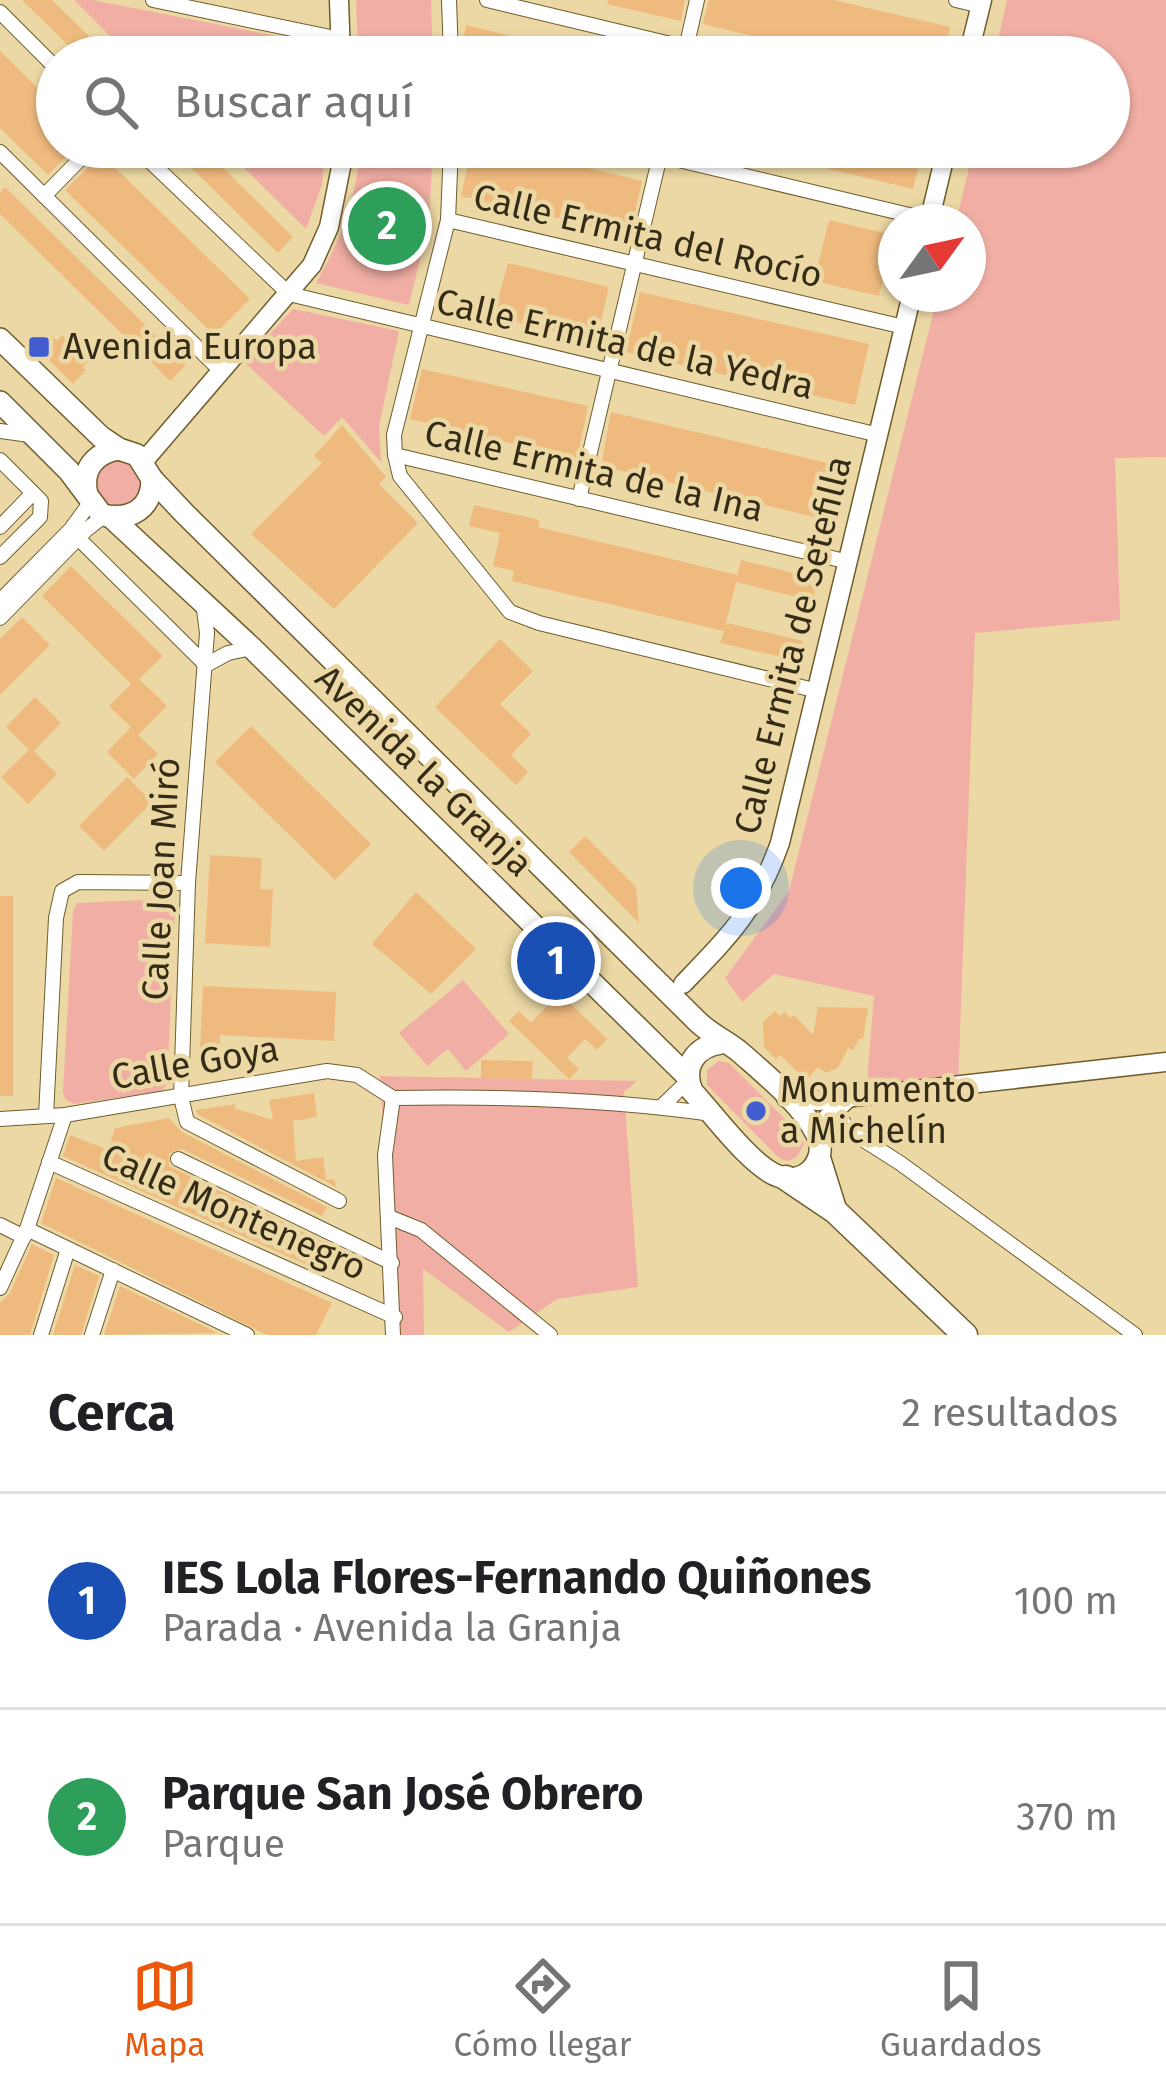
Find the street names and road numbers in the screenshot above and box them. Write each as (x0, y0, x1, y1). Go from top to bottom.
street label: Calle Ermita del Rocío (469, 174, 827, 298)
street label: Calle Ermita de la Yedra (432, 279, 818, 409)
street label: Calle Ermita de la Ina (420, 411, 768, 531)
street label: Calle Ermita de Setefilla (725, 451, 861, 839)
street label: Avenida la Granja (306, 656, 542, 886)
street label: Calle Joan Miró (133, 757, 189, 1001)
street label: Calle Goya (108, 1027, 282, 1099)
street label: Calle Montenegro (95, 1134, 373, 1290)

